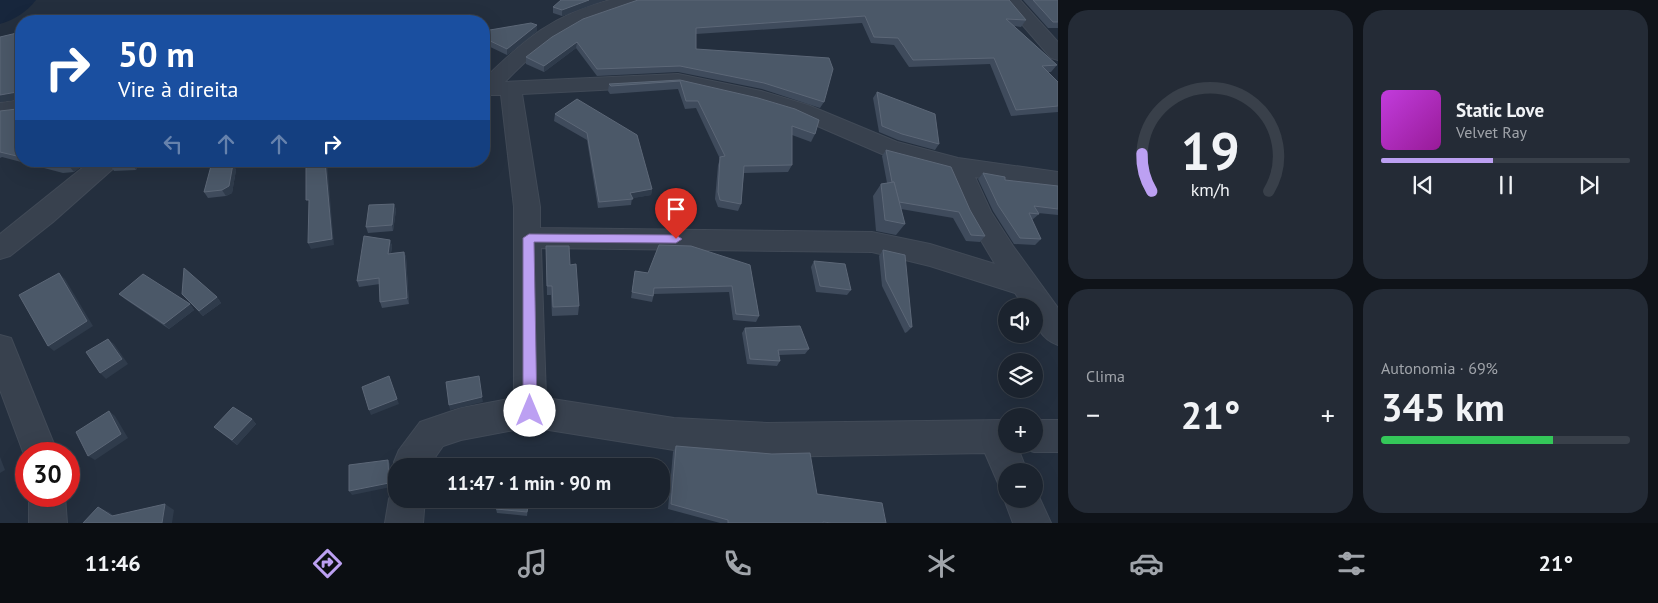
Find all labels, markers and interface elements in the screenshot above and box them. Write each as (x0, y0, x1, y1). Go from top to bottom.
text: 50 m (118, 31, 195, 77)
icon: right (35, 35, 100, 100)
text: Vire à direita (118, 75, 238, 103)
text: Static Love (1456, 98, 1544, 122)
text: 19 (1181, 117, 1240, 184)
text: Velvet Ray (1456, 122, 1527, 142)
icon: left (159, 130, 187, 158)
icon: ahead (212, 130, 240, 158)
icon: ahead (265, 130, 293, 158)
icon: right (318, 130, 346, 158)
icon: previous (1409, 171, 1437, 199)
icon: pause (1492, 171, 1520, 199)
icon: next (1575, 171, 1603, 199)
text: km/h (1191, 178, 1230, 201)
pin (655, 188, 697, 239)
icon: arrive (662, 195, 690, 223)
map controls (998, 298, 1043, 508)
button: sound (998, 298, 1043, 343)
button: layers (998, 353, 1043, 398)
text: Autonomia · 69% (1381, 358, 1498, 378)
text: Clima (1086, 366, 1125, 386)
text: 345 km (1381, 382, 1505, 431)
position arrow (503, 384, 555, 436)
text: 21° (1181, 390, 1240, 439)
text: − (1086, 396, 1100, 433)
text: + (1321, 396, 1335, 433)
button: + (998, 408, 1043, 453)
speed limit sign: 30 (15, 442, 80, 507)
button: − (998, 463, 1043, 508)
text: 11:47 · 1 min · 90 m (447, 471, 611, 495)
icon: directions (310, 546, 345, 581)
icon: music (515, 546, 550, 581)
icon: phone (720, 546, 755, 581)
icon: climate (924, 546, 959, 581)
icon: car (1129, 546, 1164, 581)
icon: filters (1334, 546, 1369, 581)
text: 11:46 (85, 549, 141, 577)
text: 21° (1538, 549, 1573, 577)

